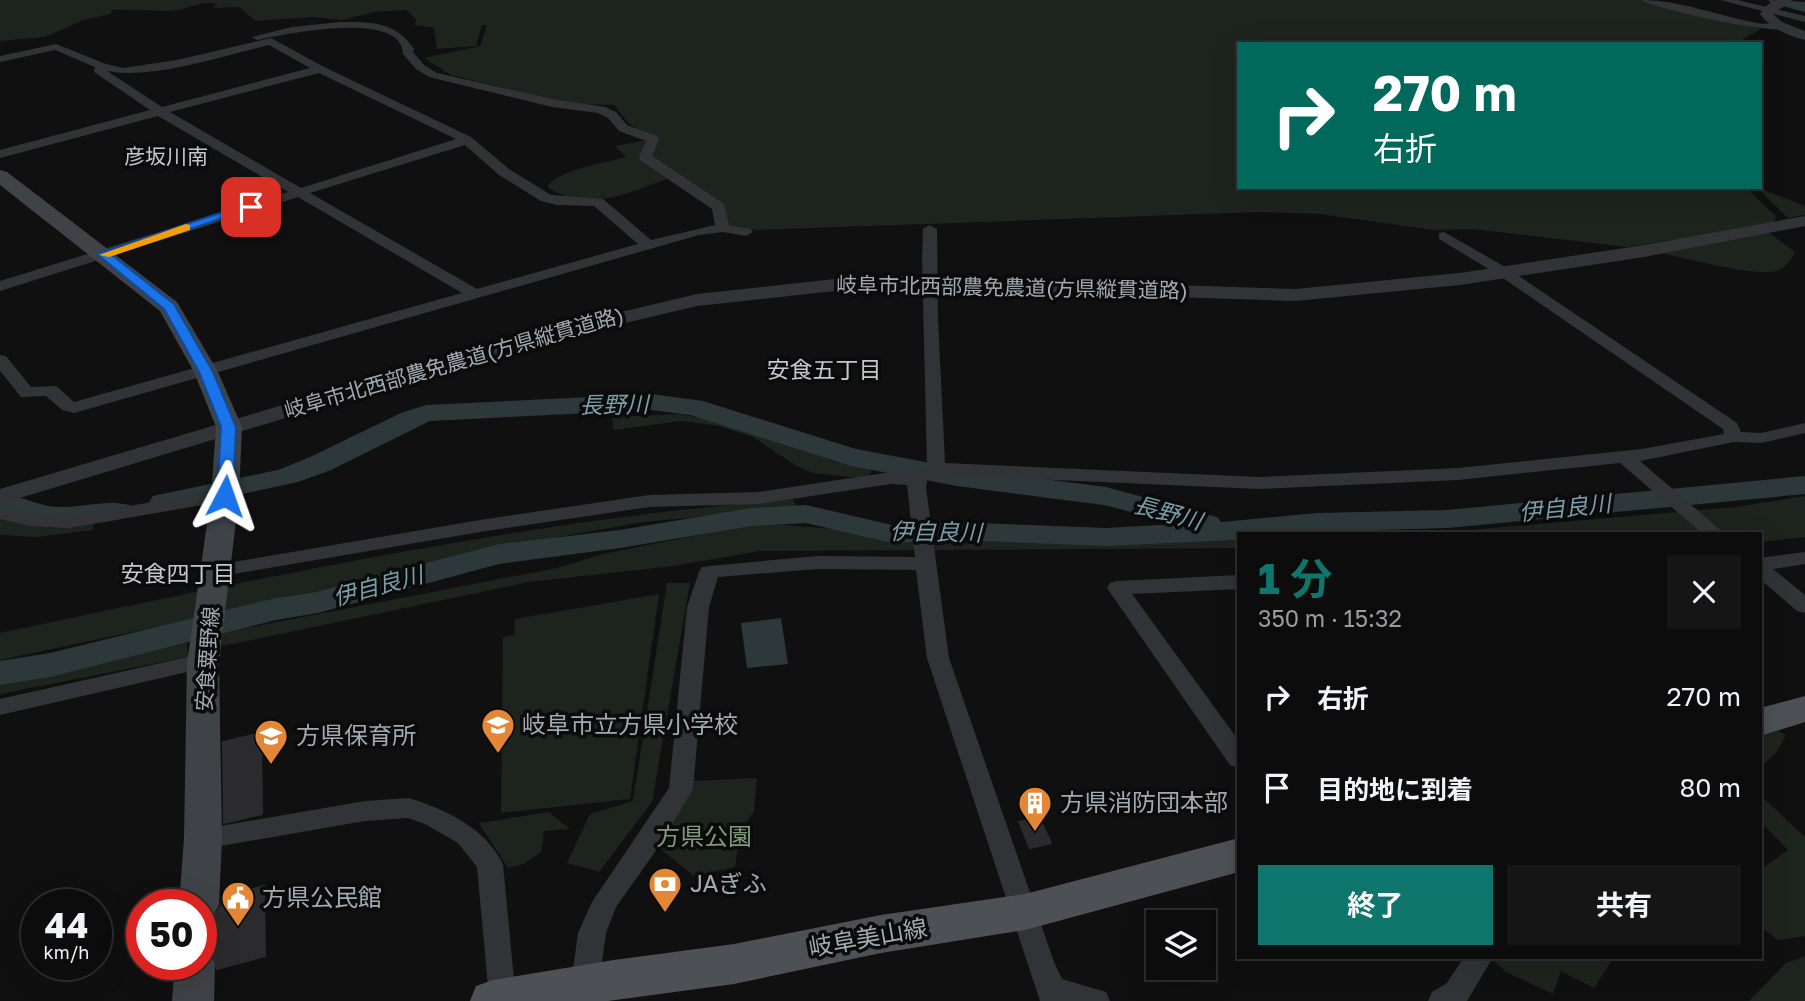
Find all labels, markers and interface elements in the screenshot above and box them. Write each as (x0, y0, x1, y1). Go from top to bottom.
text: 270 m (1373, 63, 1517, 122)
icon: right (1258, 70, 1349, 161)
text: 右折 (1373, 129, 1437, 167)
district label: 彦坂川南 (124, 143, 208, 169)
pin (221, 177, 281, 237)
icon: arrive (232, 188, 270, 226)
street label: 岐阜市北西部農免農道(方県縦貫道路) (836, 271, 1188, 303)
street label: 岐阜市北西部農免農道(方県縦貫道路) (281, 301, 626, 423)
district label: 安食五丁目 (767, 355, 882, 383)
water label: 長野川 (579, 389, 652, 419)
position arrow (188, 459, 262, 533)
water label: 伊自良川 (1518, 488, 1615, 526)
water label: 長野川 (1131, 490, 1208, 535)
water label: 伊自良川 (890, 516, 985, 546)
text: 1 分 (1258, 553, 1332, 603)
button: close (1667, 555, 1741, 629)
district label: 安食四丁目 (121, 559, 236, 587)
water label: 伊自良川 (330, 559, 429, 610)
text: 350 m · 15:32 (1258, 604, 1402, 632)
street label: 安食粟野線 (190, 606, 224, 712)
icon: right (1258, 678, 1296, 716)
text: 270 m (1667, 681, 1741, 712)
text: 右折 (1317, 683, 1369, 714)
school or university icon: 岐阜市立方県小学校 (479, 706, 517, 755)
place label: 岐阜市立方県小学校 (522, 709, 738, 738)
school or university icon: 方県保育所 (252, 717, 290, 766)
place label: 方県保育所 (296, 720, 416, 749)
icon: arrive (1258, 769, 1296, 807)
text: 80 m (1680, 772, 1741, 803)
text: 目的地に到着 (1317, 774, 1473, 805)
building icon: 方県消防団本部 (1016, 784, 1054, 833)
place label: 方県消防団本部 (1060, 787, 1228, 816)
park label: 方県公園 (656, 821, 752, 850)
bank icon: JAぎふ (646, 865, 684, 914)
button: 終了 (1258, 865, 1493, 945)
button: 共有 (1507, 865, 1741, 945)
place label: JAぎふ (690, 868, 767, 897)
public building icon: 方県公民館 (219, 879, 257, 928)
place label: 方県公民館 (262, 882, 382, 911)
speed limit sign: 50 (126, 889, 217, 980)
text: 44 (45, 904, 88, 946)
map controls (1146, 910, 1216, 980)
button: layers (1146, 910, 1216, 980)
street label: 岐阜美山線 (806, 912, 929, 961)
text: km/h (44, 941, 89, 963)

